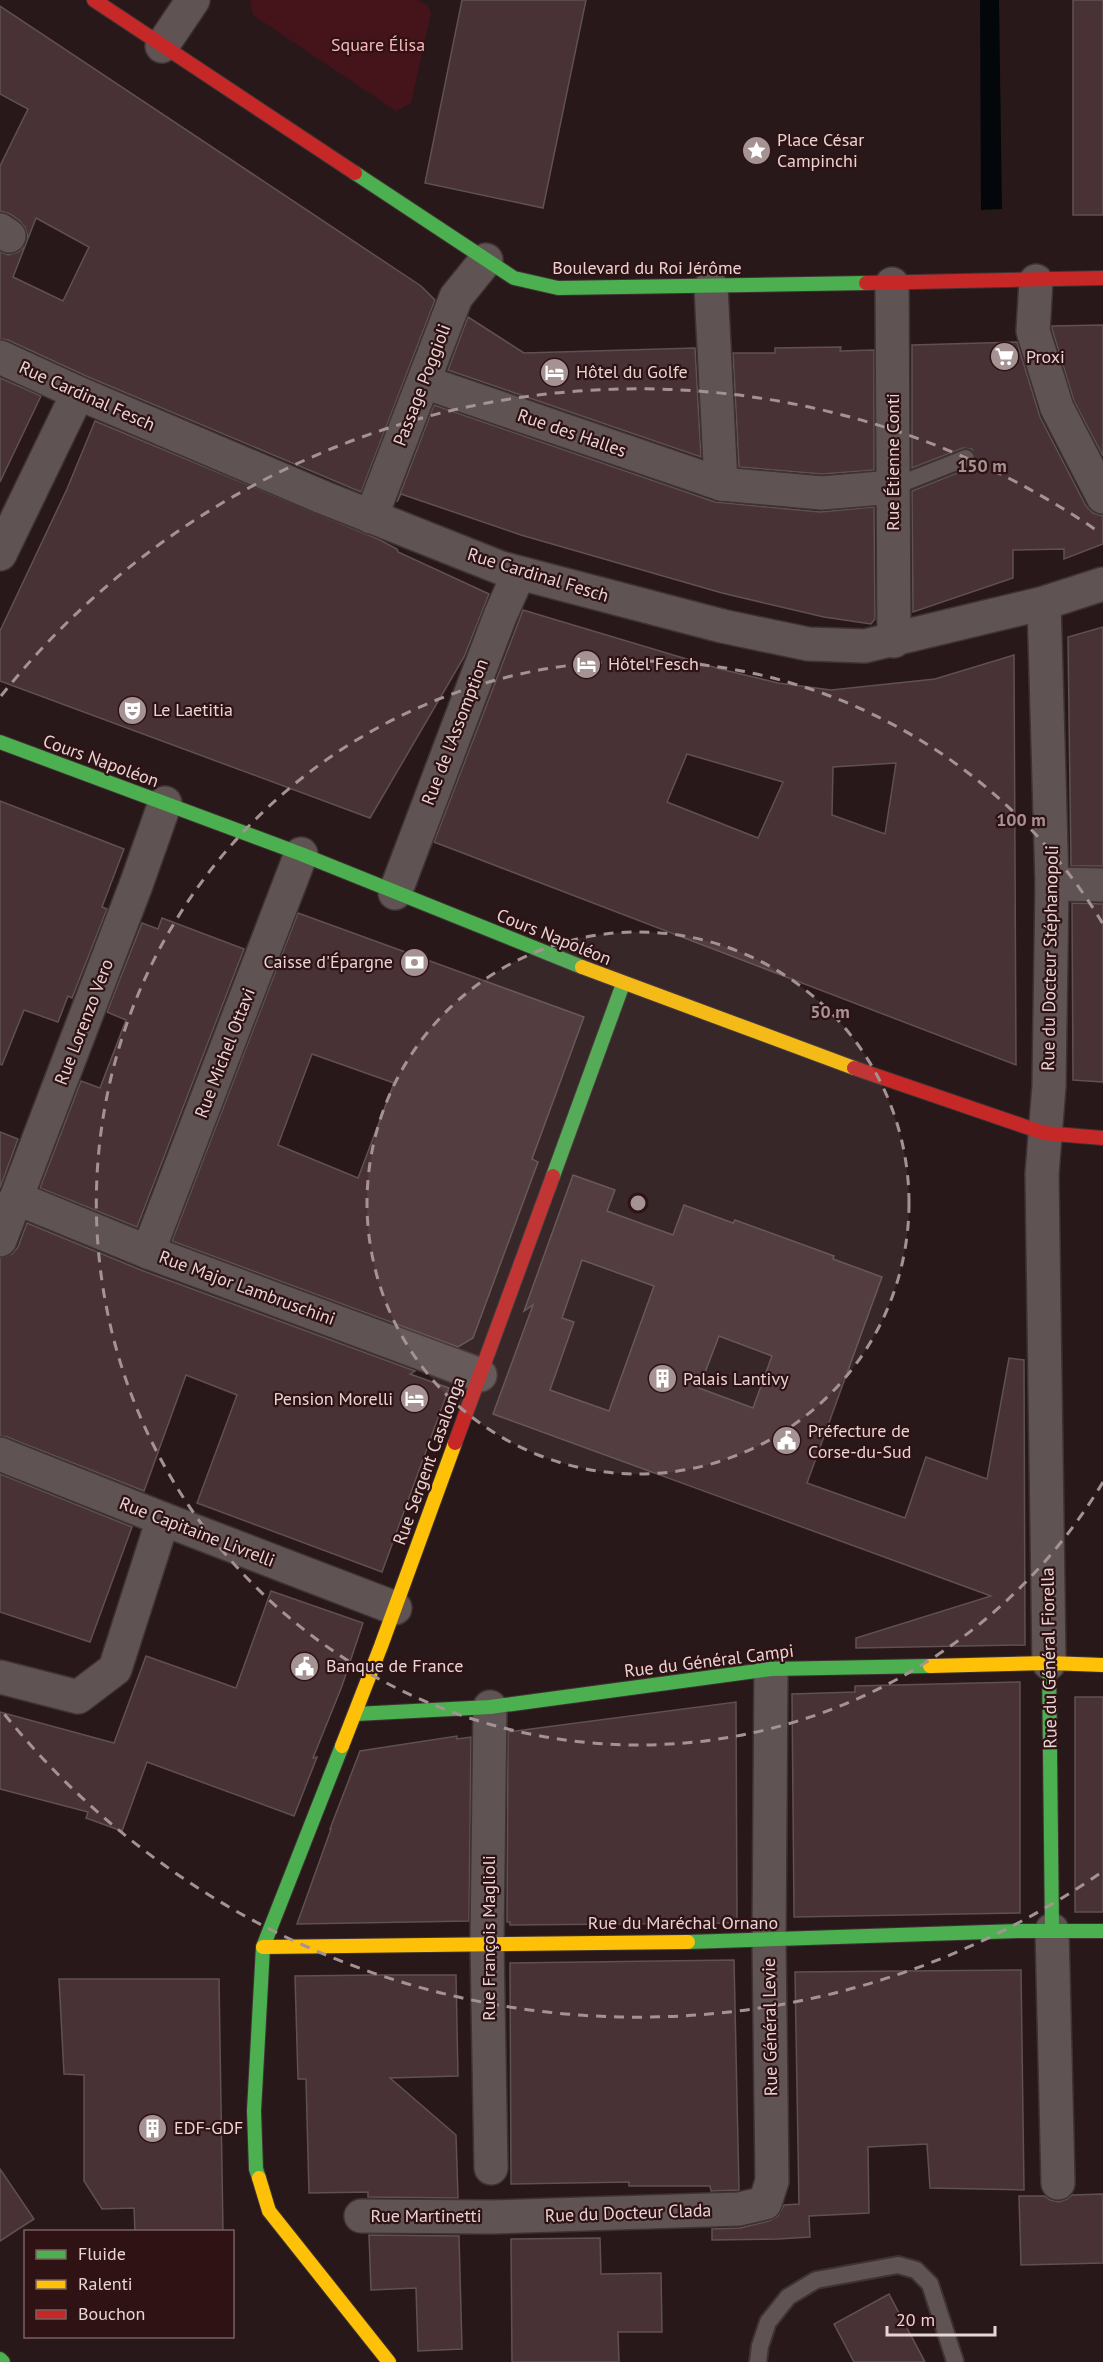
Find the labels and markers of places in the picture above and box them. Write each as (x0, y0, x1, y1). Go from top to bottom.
place label: Place César Campinchi (777, 128, 864, 172)
place icon: Place César Campinchi (740, 134, 772, 166)
supermarket icon: Proxi (989, 341, 1021, 373)
place label: Proxi (1026, 345, 1065, 368)
hotel icon: Hôtel du Golfe (539, 356, 571, 388)
place label: Hôtel du Golfe (576, 360, 688, 383)
hotel icon: Hôtel Fesch (571, 648, 603, 680)
place label: Hôtel Fesch (608, 652, 699, 675)
theatre icon: Le Laetitia (116, 694, 148, 726)
place label: Le Laetitia (153, 698, 233, 721)
bank icon: Caisse d'Épargne (398, 946, 430, 978)
place label: Caisse d'Épargne (263, 950, 393, 973)
centre of rings (628, 1193, 648, 1213)
building icon: Palais Lantivy (646, 1363, 678, 1395)
place label: Palais Lantivy (683, 1367, 789, 1390)
hotel icon: Pension Morelli (398, 1383, 430, 1415)
place label: Pension Morelli (273, 1387, 393, 1410)
place label: Préfecture de Corse-du-Sud (808, 1419, 911, 1463)
public building icon: Préfecture de Corse-du-Sud (771, 1425, 803, 1457)
public building icon: Banque de France (289, 1650, 321, 1682)
place label: Banque de France (326, 1654, 463, 1677)
building icon: EDF-GDF (137, 2112, 169, 2144)
place label: EDF-GDF (174, 2116, 243, 2139)

